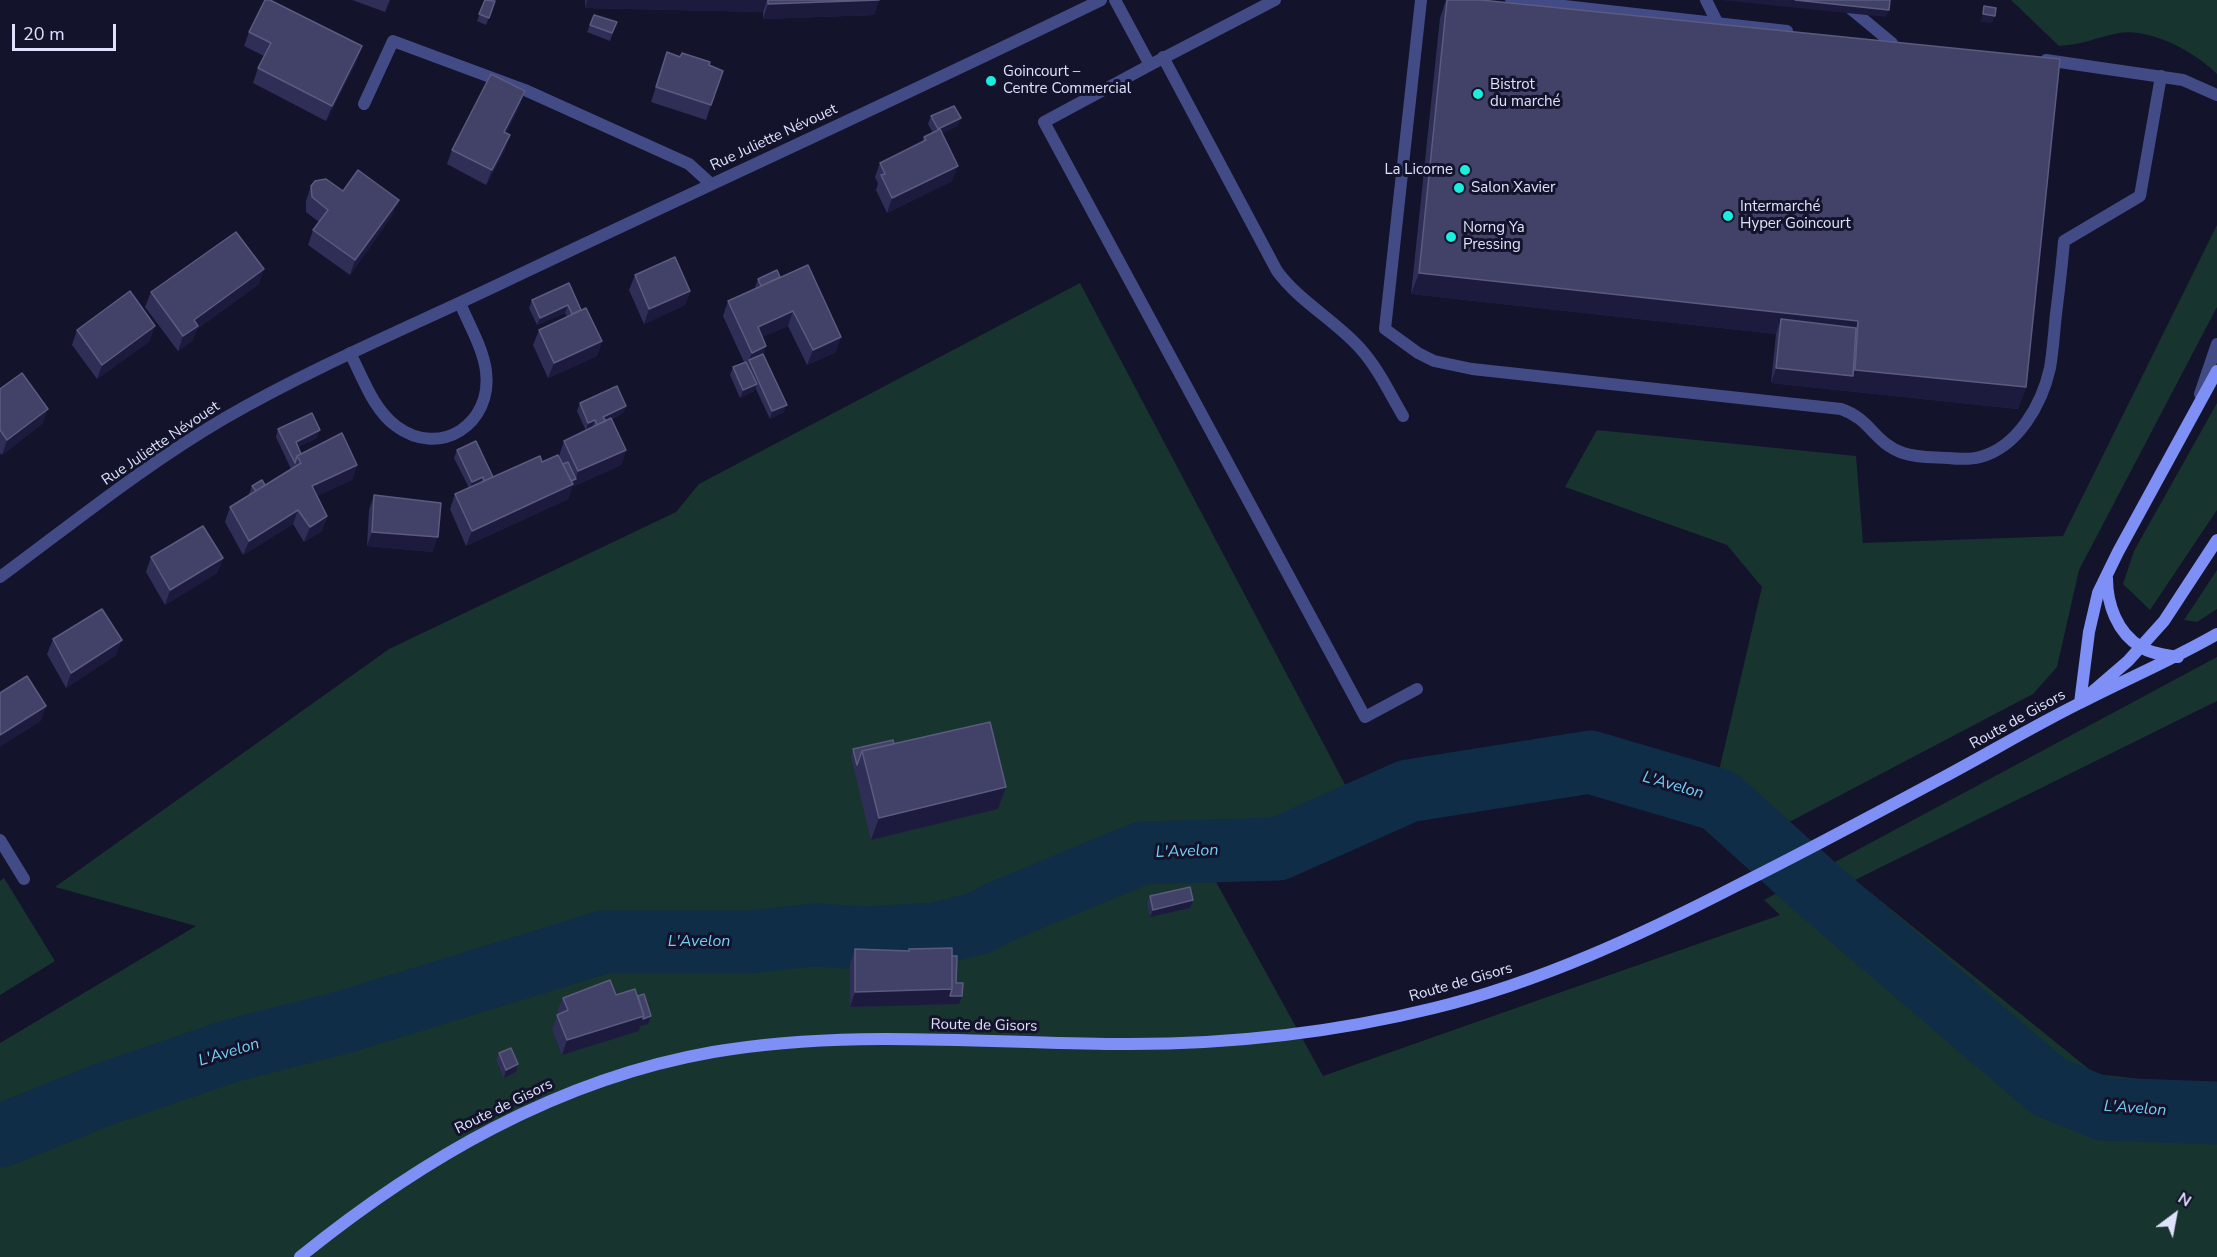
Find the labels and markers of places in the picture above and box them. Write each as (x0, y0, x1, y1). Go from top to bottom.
place label: Goincourt – Centre Commercial (1003, 63, 1131, 98)
marker: Goincourt – Centre Commercial (984, 74, 998, 88)
place label: Bistrot du marché (1490, 76, 1561, 111)
marker: Bistrot du marché (1471, 87, 1485, 101)
place label: La Licorne (1384, 161, 1453, 179)
marker: La Licorne (1458, 163, 1472, 177)
place label: Salon Xavier (1471, 179, 1555, 197)
marker: Salon Xavier (1452, 181, 1466, 195)
place label: Intermarché Hyper Goincourt (1740, 198, 1851, 233)
marker: Intermarché Hyper Goincourt (1721, 209, 1735, 223)
place label: Norng Ya Pressing (1463, 219, 1525, 254)
marker: Norng Ya Pressing (1444, 230, 1458, 244)

